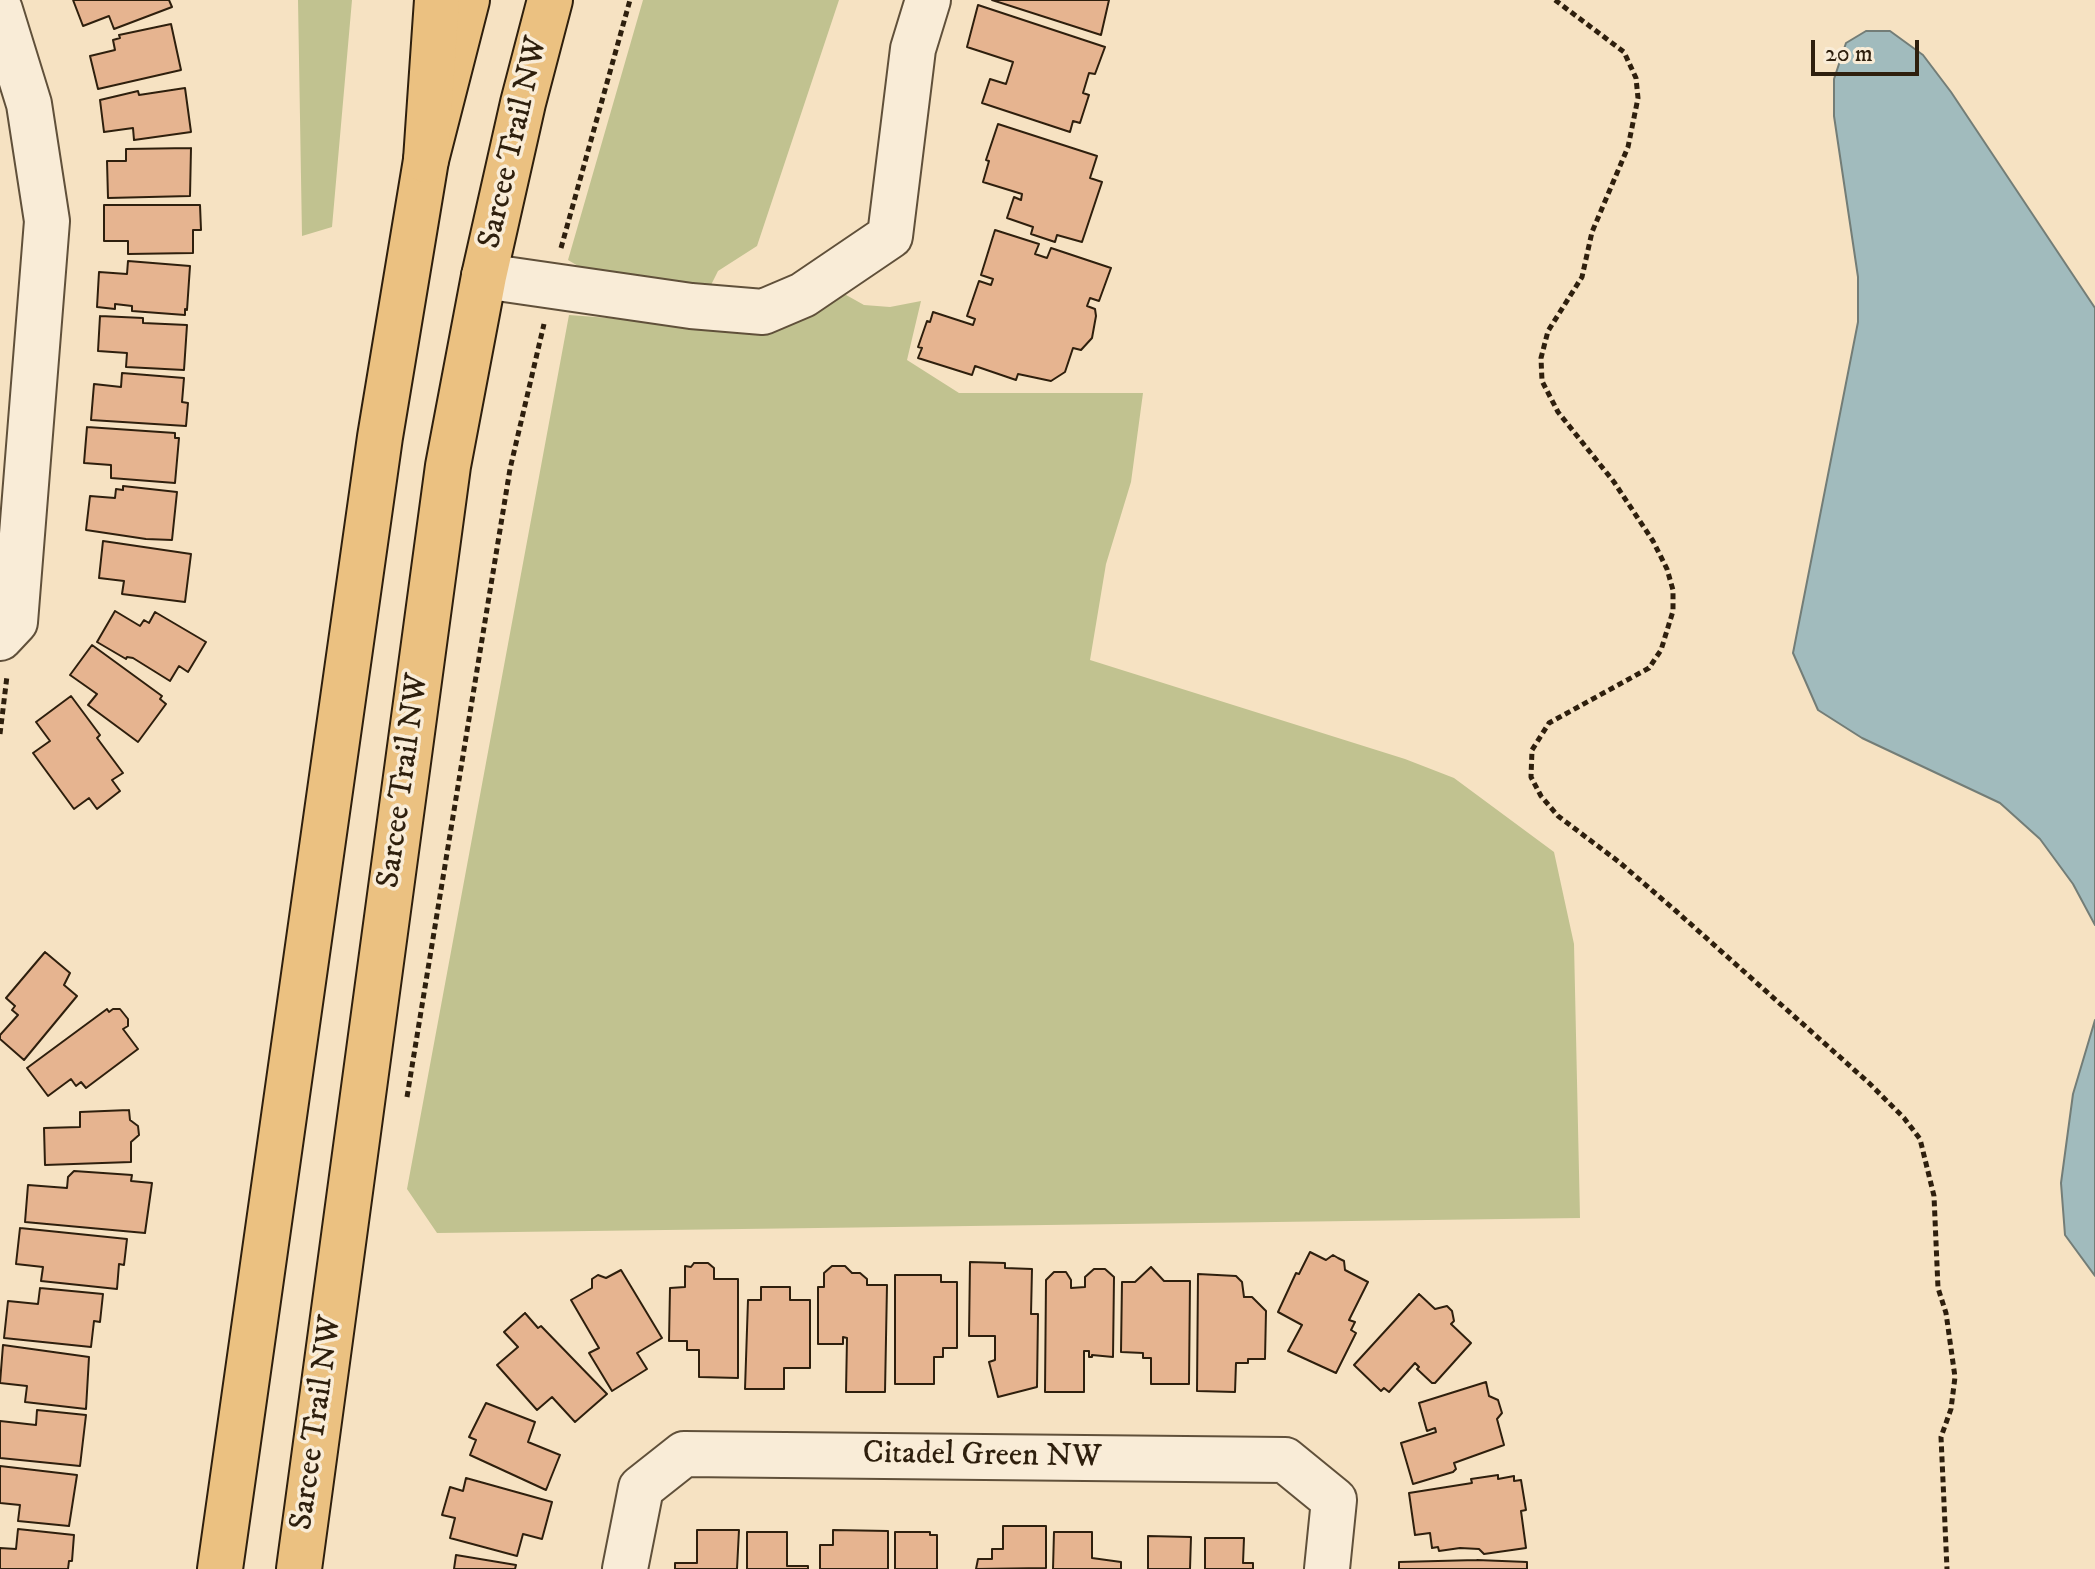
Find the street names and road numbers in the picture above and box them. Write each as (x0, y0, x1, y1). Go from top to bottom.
street label: Sarcee Trail NW (472, 33, 558, 253)
street label: Sarcee Trail NW (371, 671, 439, 891)
street label: Sarcee Trail NW (284, 1313, 352, 1533)
street label: Citadel Green NW (862, 1436, 1102, 1478)

